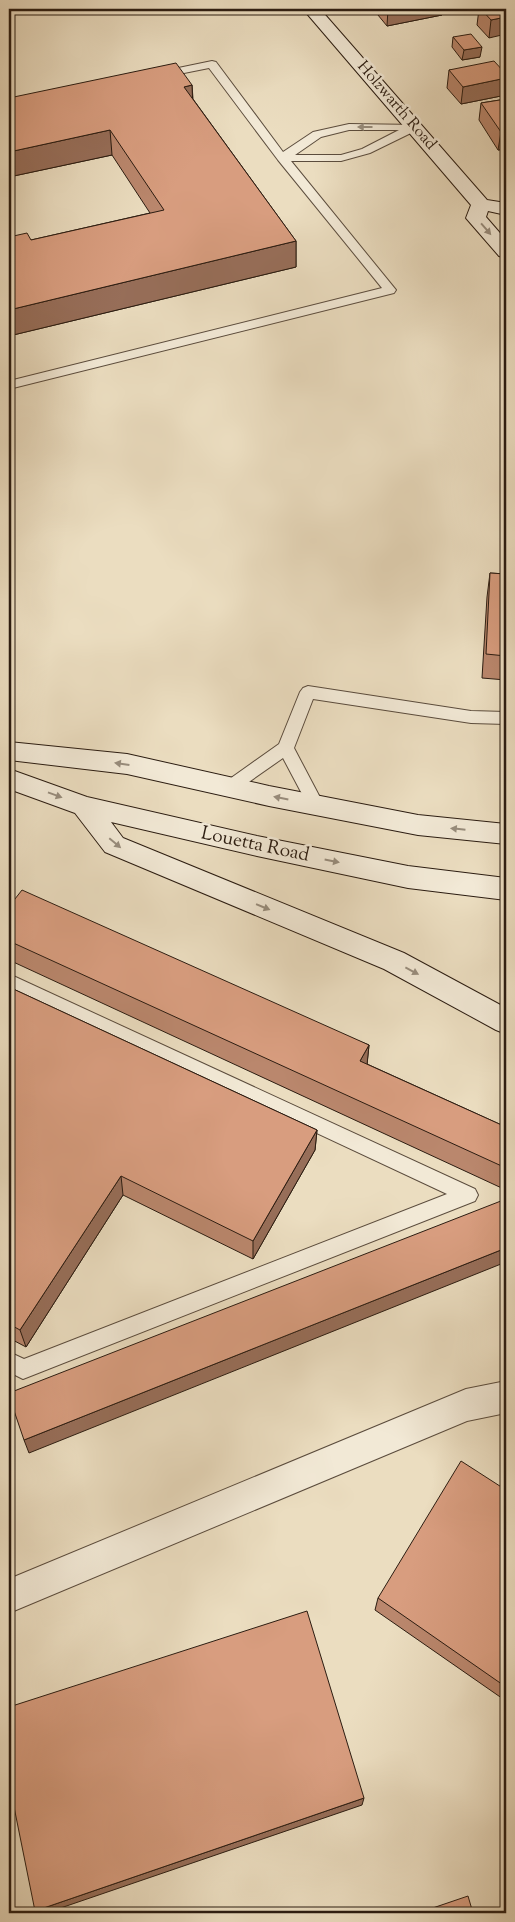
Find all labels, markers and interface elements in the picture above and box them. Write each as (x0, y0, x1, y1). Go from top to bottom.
street label: Holzwarth Road (351, 56, 441, 156)
one-way arrow (357, 123, 373, 131)
one-way arrow (480, 223, 492, 235)
one-way arrow (113, 760, 129, 768)
one-way arrow (47, 792, 62, 799)
one-way arrow (273, 794, 288, 802)
street label: Louetta Road (198, 820, 312, 870)
one-way arrow (449, 825, 465, 833)
one-way arrow (108, 837, 121, 848)
one-way arrow (324, 858, 340, 866)
one-way arrow (256, 903, 271, 911)
one-way arrow (405, 967, 420, 975)

